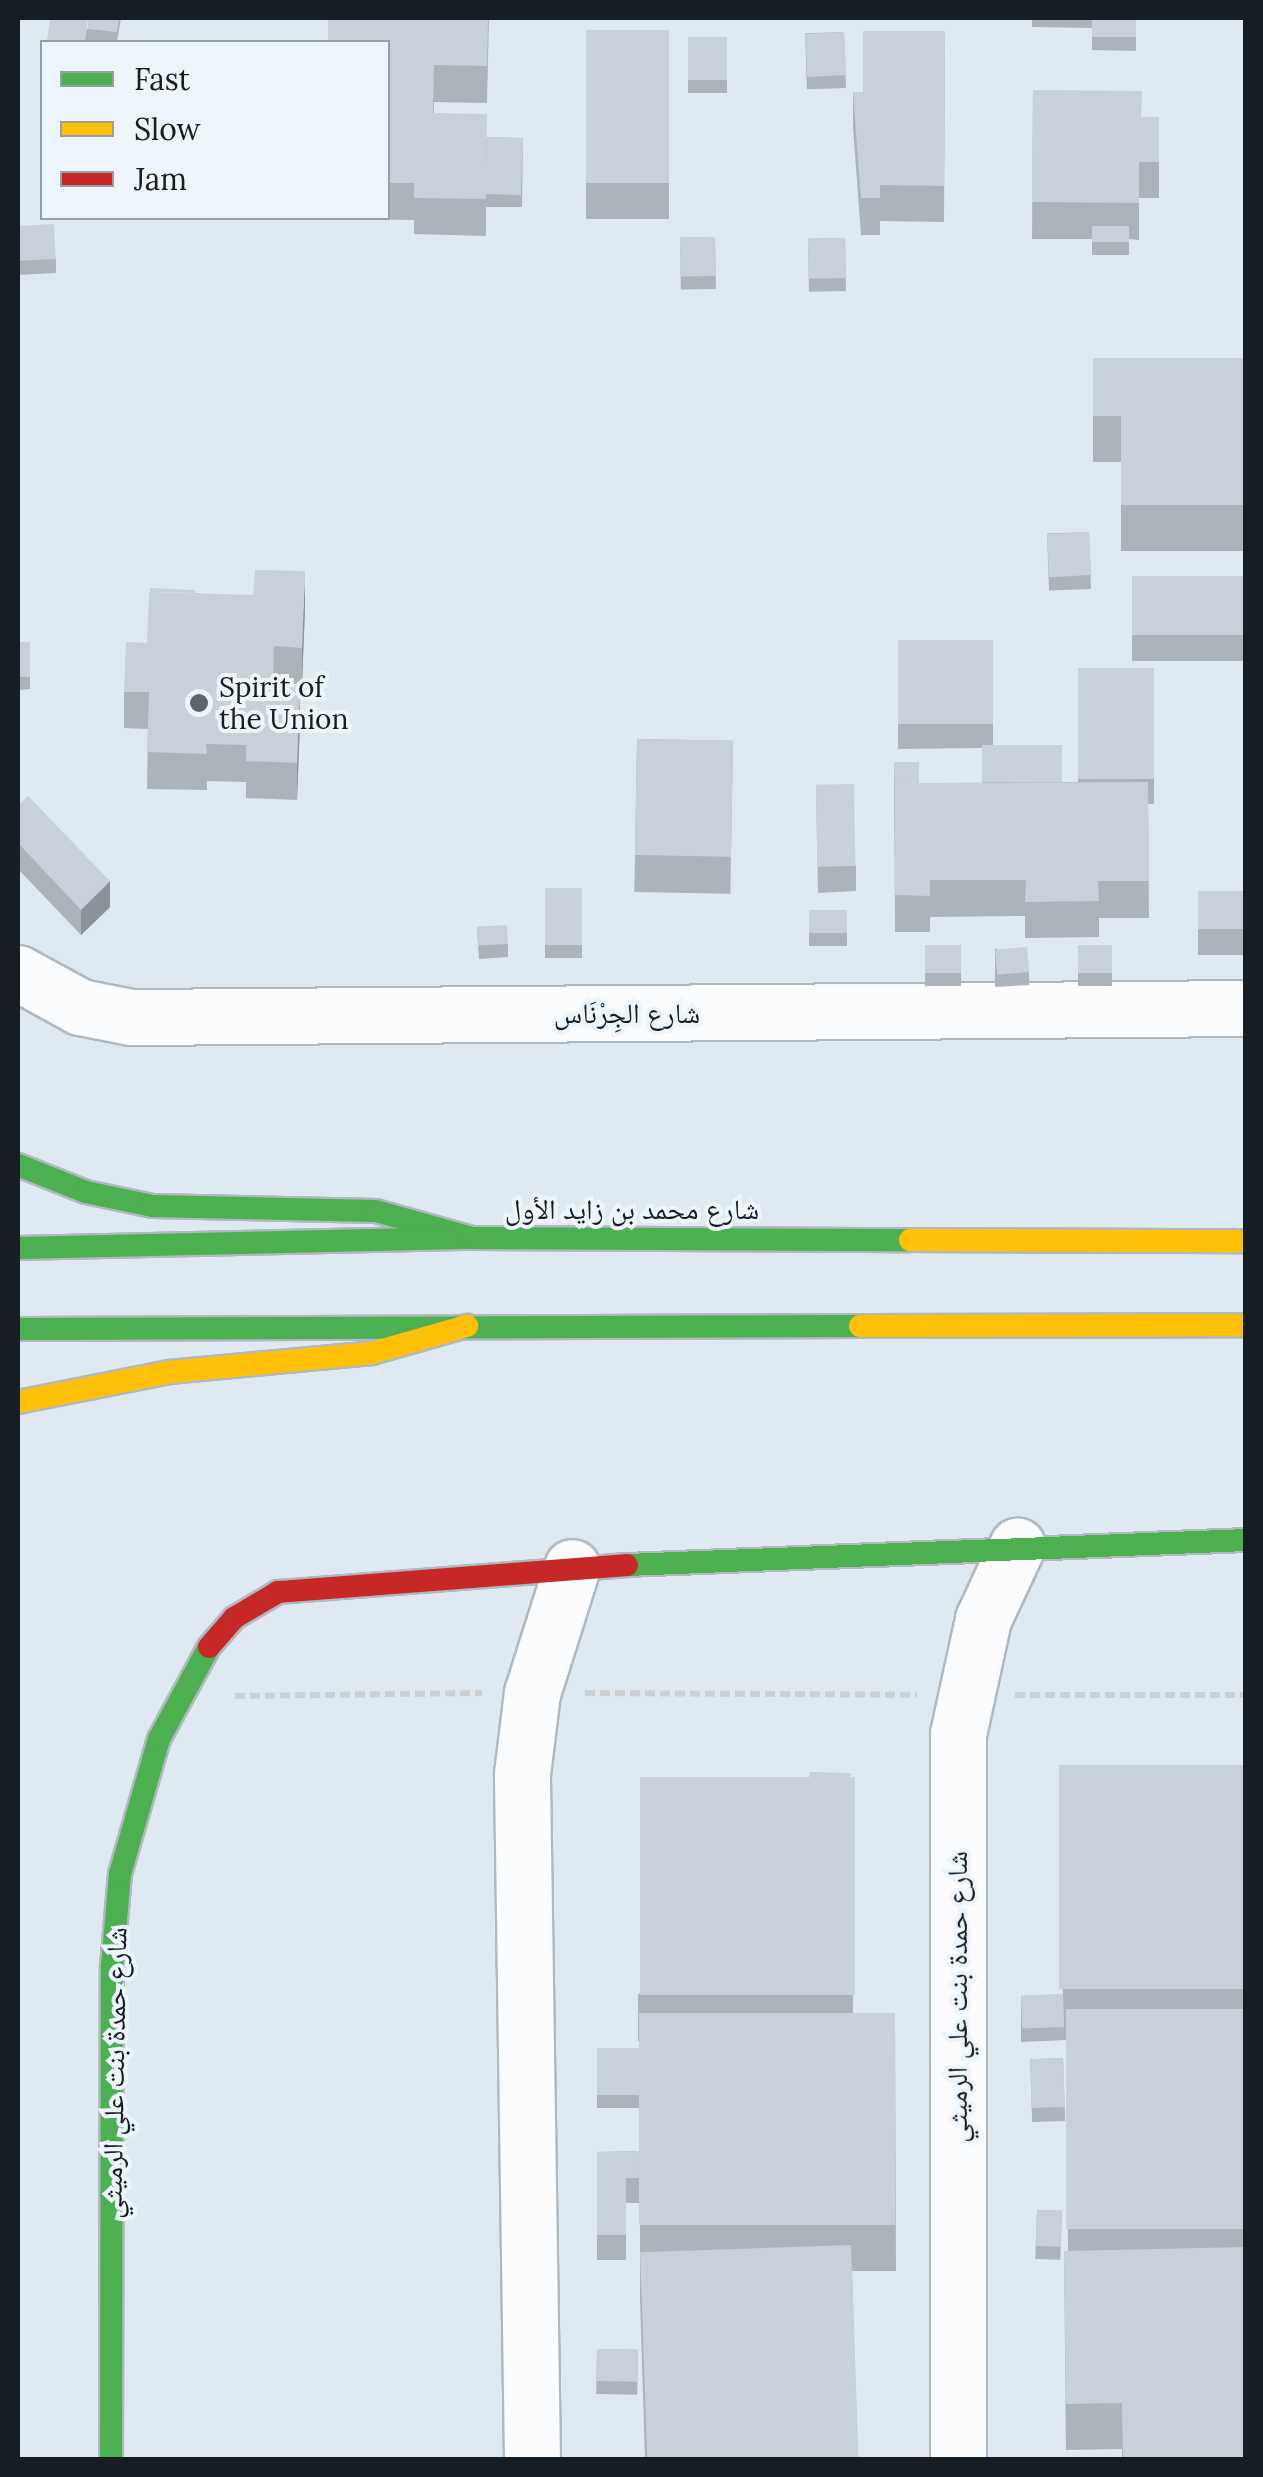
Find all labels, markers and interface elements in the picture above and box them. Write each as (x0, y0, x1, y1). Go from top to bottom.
legend (40, 40, 390, 220)
text: Fast (134, 60, 190, 98)
text: Slow (134, 110, 200, 148)
text: Jam (134, 160, 187, 198)
place label: Spirit of the Union (219, 670, 348, 736)
marker: Spirit of the Union (188, 692, 210, 714)
street label: شارع الجِرْنَاس (554, 996, 700, 1030)
street label: شارع محمد بن زايد الأول (505, 1192, 759, 1226)
street label: شارع حمدة بنت علي الرميثي (940, 1851, 974, 2143)
street label: شارع حمدة بنت علي الرميثي (95, 1927, 133, 2219)

